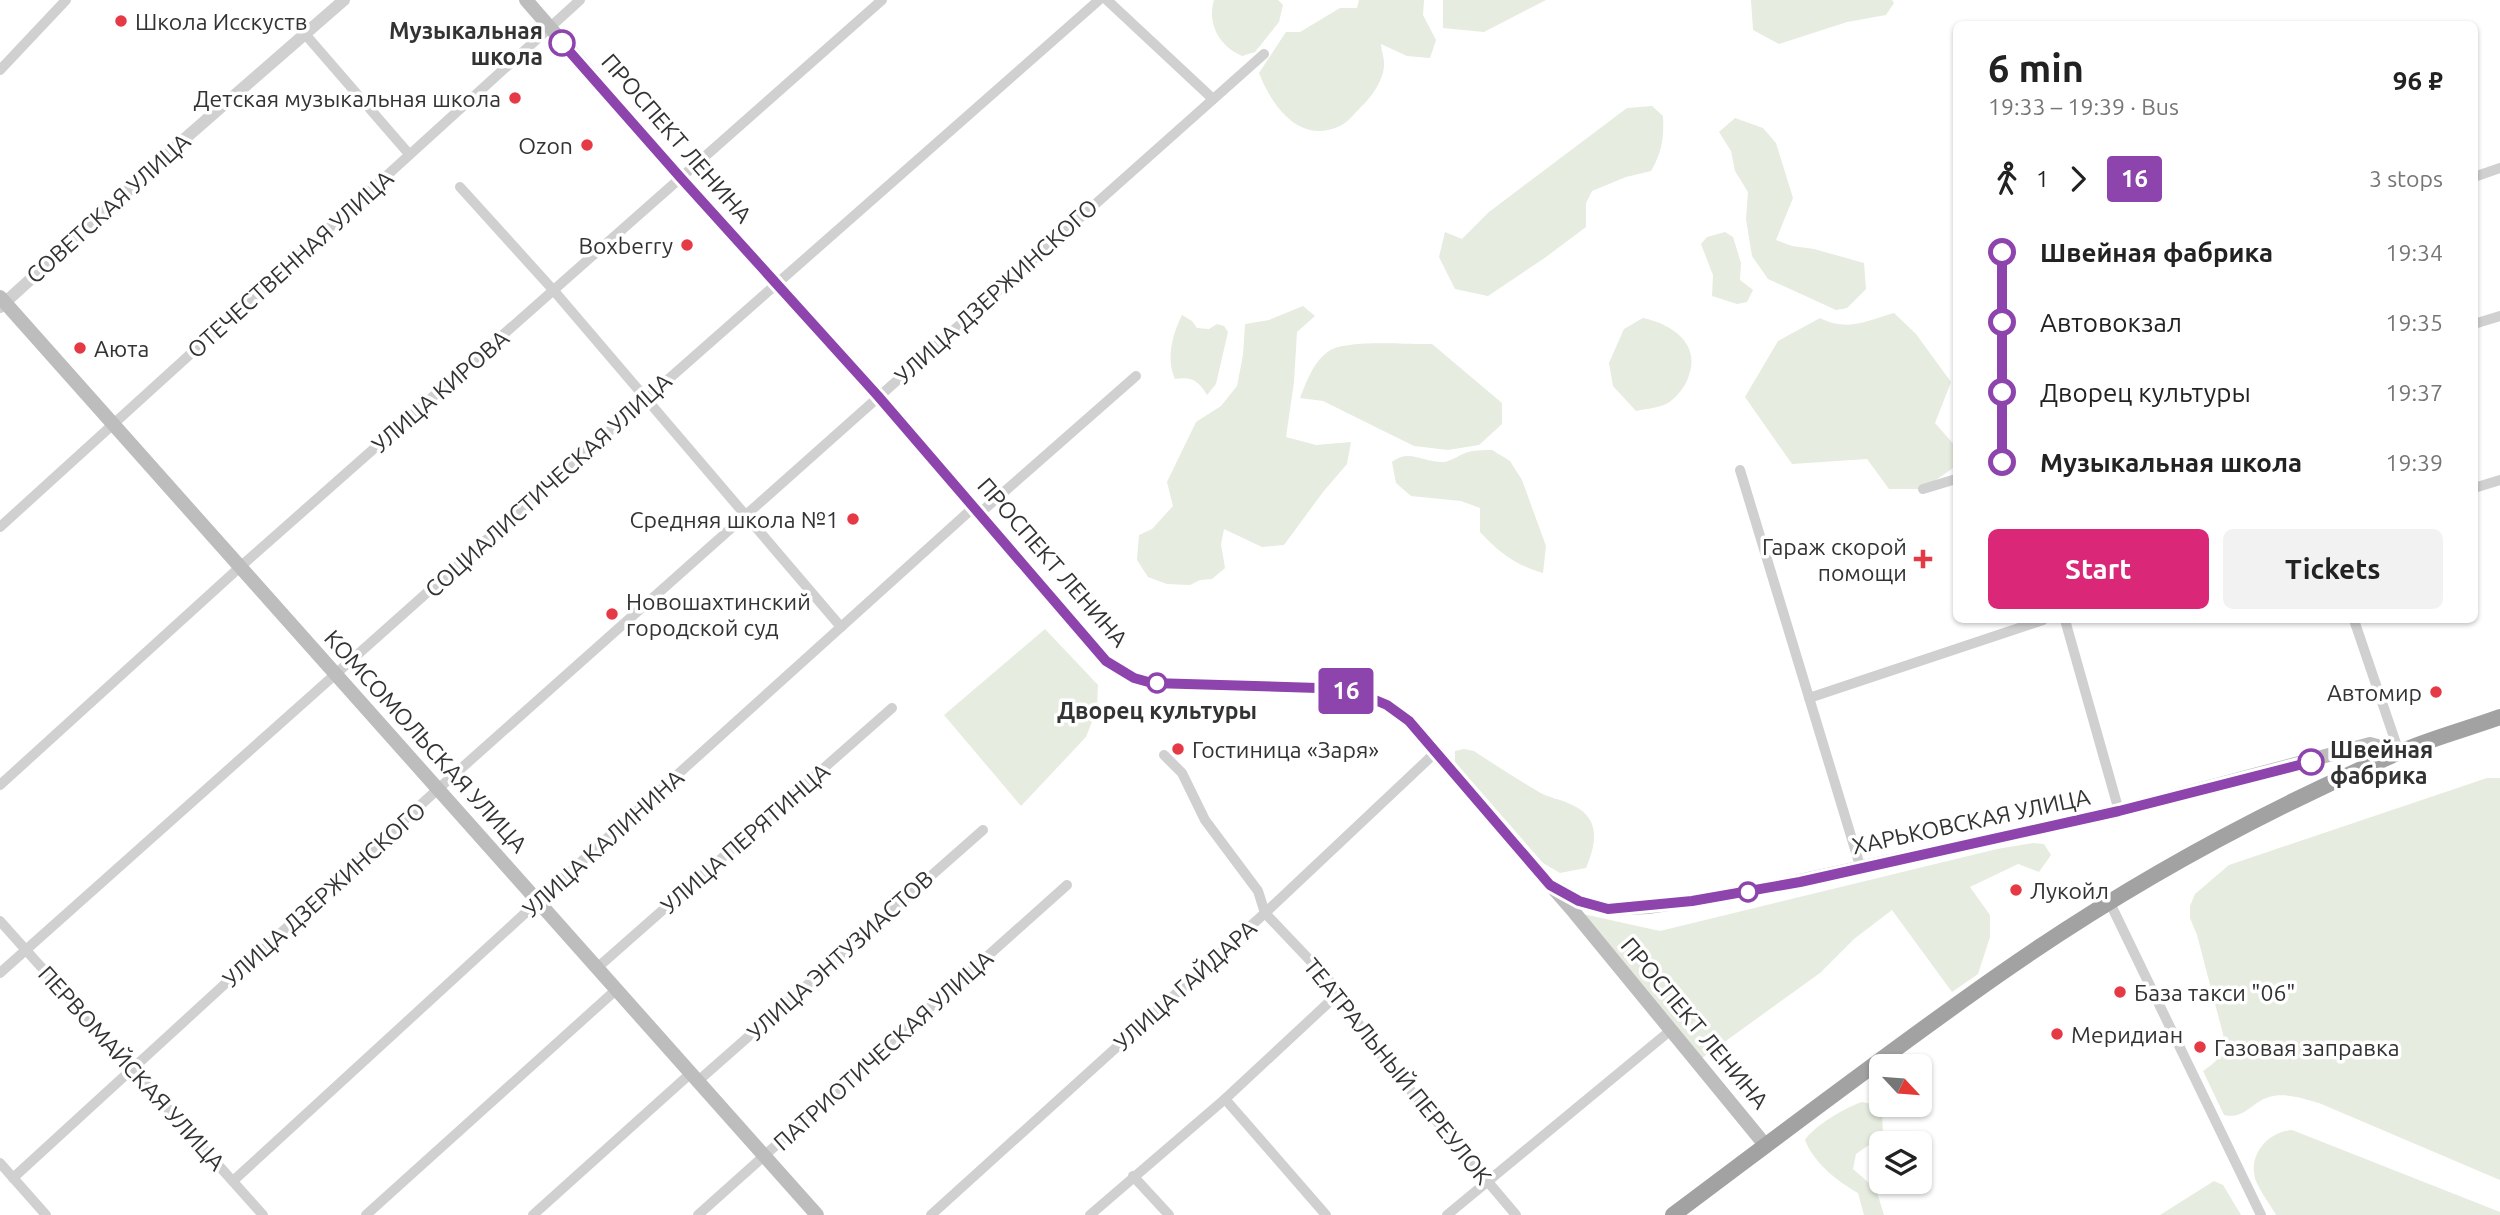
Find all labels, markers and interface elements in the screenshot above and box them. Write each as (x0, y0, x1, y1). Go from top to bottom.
place label: Школа Исскуств (135, 9, 307, 34)
marker: Школа Исскуств (113, 13, 129, 29)
place label: Музыкальная школа (389, 18, 543, 69)
marker: Музыкальная школа (549, 30, 575, 56)
text: 6 min (1988, 47, 2084, 89)
street label: ПРОСПЕКТ ЛЕНИНА (597, 49, 757, 227)
text: 96 ₽ (2393, 66, 2443, 95)
place label: Детская музыкальная школа (193, 86, 501, 111)
marker: Детская музыкальная школа (507, 90, 523, 106)
text: 19:33 – 19:39 · Bus (1988, 94, 2179, 119)
street label: СОВЕТСКАЯ УЛИЦА (21, 128, 195, 288)
place label: Ozon (518, 133, 573, 158)
marker: Ozon (579, 137, 595, 153)
icon: walk (1988, 160, 2026, 198)
icon: forward (2059, 160, 2097, 198)
street label: ОТЕЧЕСТВЕННАЯ УЛИЦА (182, 165, 398, 363)
text: 16 (2121, 165, 2148, 192)
text: 1 (2036, 166, 2049, 191)
text: 3 stops (2369, 166, 2443, 191)
street label: УЛИЦА ДЗЕРЖИНСКОГО (890, 194, 1102, 388)
place label: Boxberry (578, 233, 673, 258)
marker: Boxberry (679, 237, 695, 253)
text: Швейная фабрика (2040, 238, 2273, 267)
text: 19:34 (2385, 240, 2443, 265)
text: Автовокзал (2040, 308, 2182, 337)
text: 19:35 (2385, 310, 2443, 335)
street label: УЛИЦА КИРОВА (367, 325, 513, 457)
place label: Аюта (94, 336, 149, 361)
marker: Аюта (72, 340, 88, 356)
street label: СОЦИАЛИСТИЧЕСКАЯ УЛИЦА (420, 368, 676, 602)
text: Дворец культуры (2040, 378, 2251, 407)
text: 19:37 (2385, 380, 2443, 405)
text: Музыкальная школа (2040, 448, 2302, 477)
text: 19:39 (2385, 450, 2443, 475)
street label: ПРОСПЕКТ ЛЕНИНА (973, 473, 1133, 651)
place label: Средняя школа №1 (630, 507, 839, 532)
marker: Средняя школа №1 (845, 511, 861, 527)
button: Start (1988, 529, 2209, 609)
button: Tickets (2223, 529, 2443, 609)
place label: Гараж скорой помощи (1762, 534, 1907, 585)
marker: Гараж скорой помощи (1913, 549, 1933, 569)
place label: Новошахтинский городской суд (626, 589, 811, 640)
marker: Новошахтинский городской суд (604, 606, 620, 622)
street label: КОМСОМОЛЬСКАЯ УЛИЦА (320, 625, 532, 857)
line badge: 16 (1314, 668, 1378, 714)
marker: Дворец культуры (1147, 673, 1167, 693)
text: 16 (1332, 677, 1360, 704)
place label: Автомир (2327, 680, 2422, 705)
marker: Автомир (2428, 684, 2444, 700)
place label: Дворец культуры (1057, 698, 1257, 723)
place label: Гостиница «Заря» (1192, 737, 1379, 762)
place label: Швейная фабрика (2330, 737, 2433, 788)
marker: Гостиница «Заря» (1170, 741, 1186, 757)
marker: Швейная фабрика (2298, 749, 2324, 775)
street label: УЛИЦА ПЕРЯТИНЦА (656, 758, 834, 918)
street label: УЛИЦА КАЛИНИНА (518, 764, 688, 922)
street label: ХАРЬКОВСКАЯ УЛИЦА (1850, 784, 2092, 858)
street label: УЛИЦА ДЗЕРЖИНСКОГО (218, 797, 430, 991)
street label: УЛИЦА ЭНТУЗИАСТОВ (742, 865, 938, 1045)
place label: Лукойл (2030, 878, 2109, 903)
unlabelled marker (1738, 882, 1758, 902)
marker: Лукойл (2008, 882, 2024, 898)
street label: УЛИЦА ГАЙДАРА (1109, 915, 1261, 1055)
street label: ПРОСПЕКТ ЛЕНИНА (1616, 933, 1774, 1113)
street label: ПАТРИОТИЧЕСКАЯ УЛИЦА (769, 945, 998, 1155)
street label: ТЕАТРАЛЬНЫЙ ПЕРЕУЛОК (1299, 953, 1497, 1189)
street label: ПЕРВОМАЙСКАЯ УЛИЦА (34, 961, 230, 1175)
place label: База такси "06" (2134, 980, 2296, 1005)
marker: База такси "06" (2112, 984, 2128, 1000)
place label: Меридиан (2071, 1022, 2183, 1047)
marker: Меридиан (2049, 1026, 2065, 1042)
place label: Газовая заправка (2214, 1035, 2400, 1060)
marker: Газовая заправка (2192, 1039, 2208, 1055)
north arrow (1869, 1054, 1932, 1116)
map controls (1869, 1054, 1932, 1194)
button: layers (1869, 1131, 1932, 1194)

